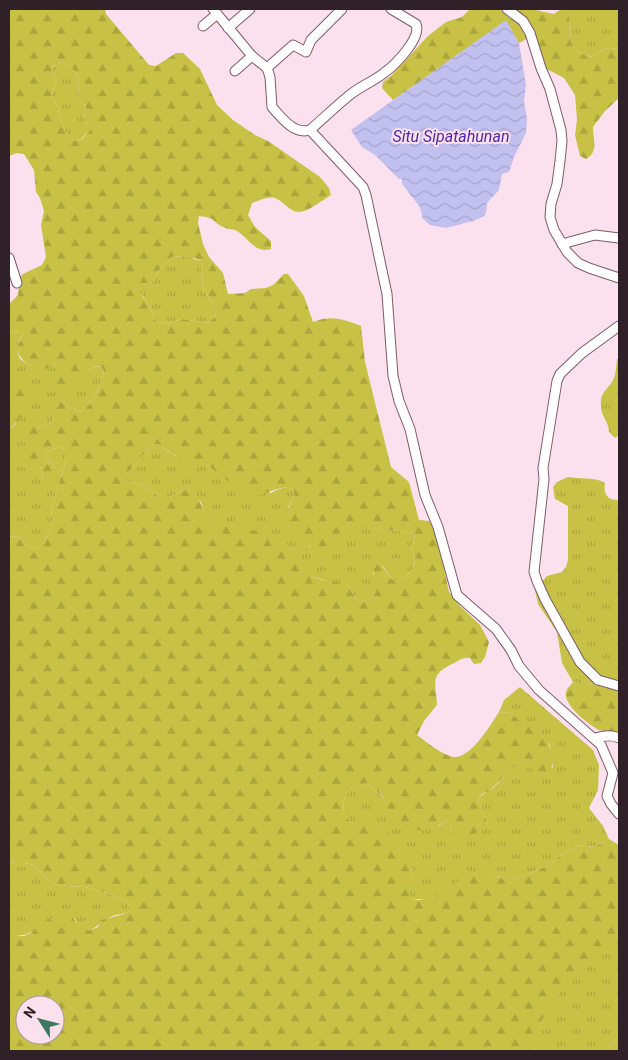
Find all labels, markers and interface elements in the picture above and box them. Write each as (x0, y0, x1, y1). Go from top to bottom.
water label: Situ Sipatahunan (393, 127, 509, 146)
north arrow (15, 995, 65, 1045)
text: N (20, 1004, 39, 1021)

